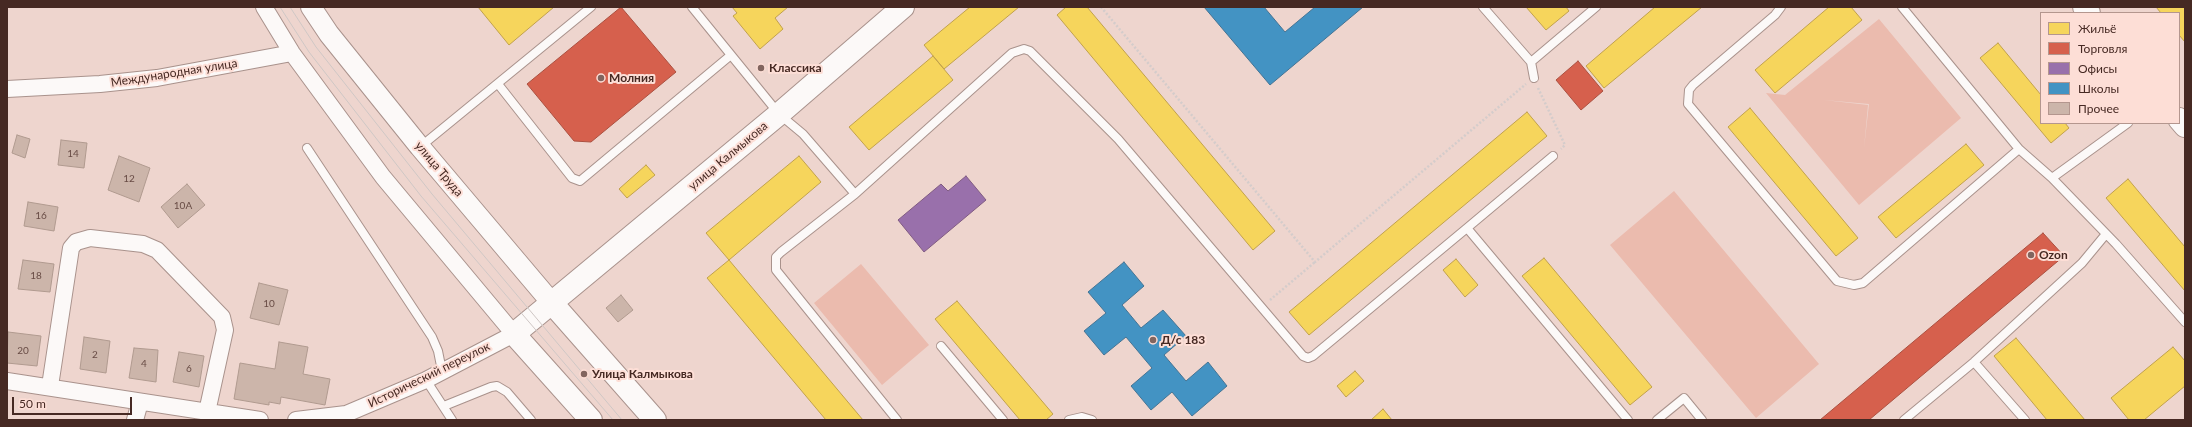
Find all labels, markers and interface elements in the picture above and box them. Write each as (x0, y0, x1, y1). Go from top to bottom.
legend (2040, 12, 2180, 124)
text: Жильё (2078, 21, 2116, 36)
text: Торговля (2078, 41, 2128, 56)
street label: Международная улица (110, 56, 238, 90)
place label: Классика (769, 61, 822, 75)
text: Офисы (2078, 61, 2117, 76)
marker: Классика (756, 63, 766, 73)
place label: Молния (609, 71, 654, 85)
marker: Молния (596, 73, 606, 83)
text: Школы (2078, 81, 2119, 96)
text: Прочее (2078, 101, 2119, 116)
street label: улица Калмыкова (686, 119, 770, 193)
street label: улица Труда (412, 139, 466, 199)
house number: 14 (67, 148, 79, 160)
house number: 12 (123, 173, 135, 185)
house number: 10А (174, 200, 192, 212)
house number: 16 (35, 210, 47, 222)
place label: Ozon (2039, 248, 2068, 262)
marker: Ozon (2026, 250, 2036, 260)
house number: 18 (30, 270, 42, 282)
house number: 10 (263, 298, 275, 310)
place label: Д/с 183 (1161, 333, 1205, 347)
marker: Д/с 183 (1148, 335, 1158, 345)
street label: Исторический переулок (366, 339, 492, 411)
house number: 20 (17, 345, 29, 357)
house number: 2 (92, 349, 98, 361)
house number: 4 (141, 358, 147, 370)
house number: 6 (186, 363, 192, 375)
place label: Улица Калмыкова (592, 367, 693, 381)
marker: Улица Калмыкова (579, 369, 589, 379)
scale bar (14, 389, 134, 415)
text: 50 m (19, 396, 46, 411)

